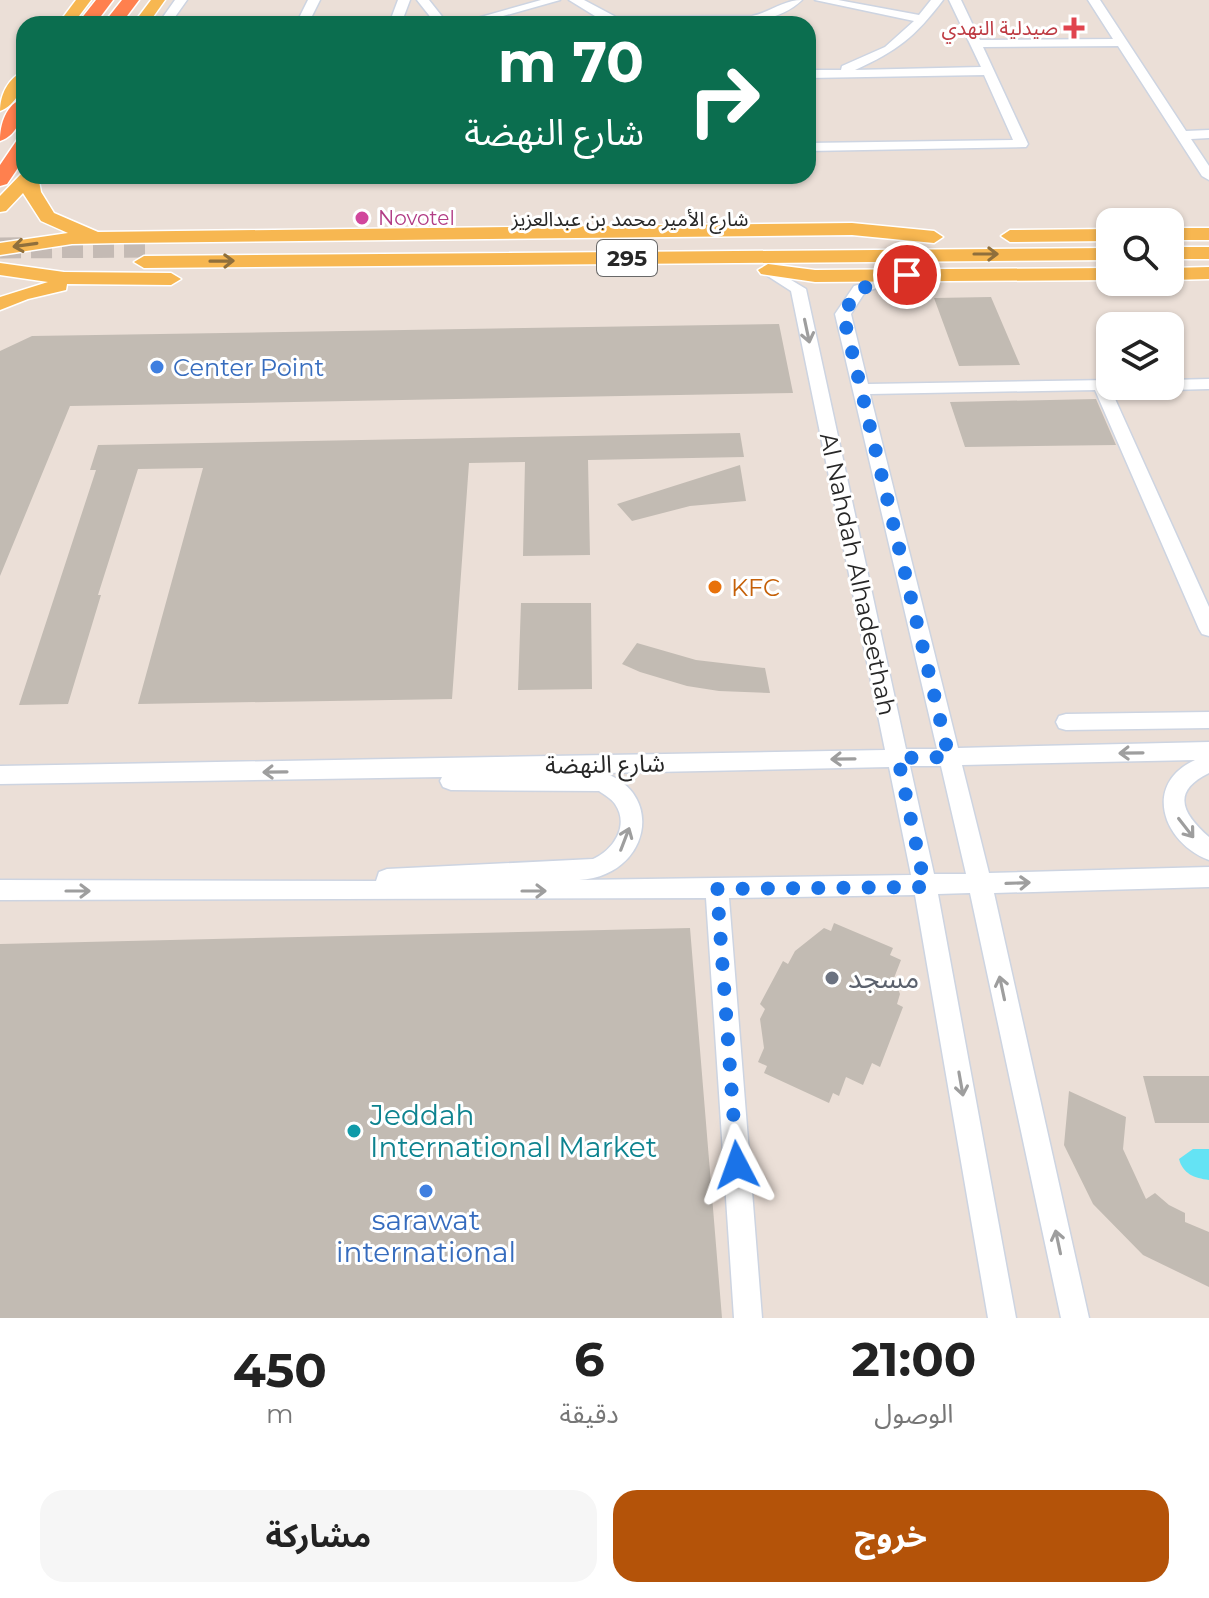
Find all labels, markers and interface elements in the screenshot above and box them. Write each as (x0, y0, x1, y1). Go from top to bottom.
place label: صيدلية النهدي (941, 16, 1058, 44)
marker: صيدلية النهدي (1065, 19, 1083, 37)
text: 70 m (498, 28, 644, 96)
icon: right (672, 48, 776, 152)
text: شارع النهضة (464, 110, 644, 154)
place label: Novotel (378, 206, 455, 230)
street label: شارع الأمير محمد بن عبدالعزيز (511, 207, 748, 234)
map controls (1096, 208, 1184, 400)
button: search (1096, 208, 1184, 296)
marker: Novotel (353, 209, 371, 227)
one-way arrow (12, 238, 38, 253)
road number: 295 (597, 240, 657, 276)
pin (873, 241, 941, 309)
one-way arrow (972, 246, 999, 262)
one-way arrow (208, 253, 235, 269)
icon: arrive (885, 253, 929, 297)
button: layers (1096, 312, 1184, 400)
one-way arrow (800, 318, 815, 343)
place label: Center Point (173, 353, 325, 382)
marker: Center Point (148, 358, 166, 376)
street label: Al Nahdah Alhadeethah (814, 430, 902, 718)
place label: KFC (731, 573, 780, 602)
marker: KFC (706, 578, 724, 596)
one-way arrow (1118, 745, 1145, 760)
street label: شارع النهضة (545, 748, 665, 783)
one-way arrow (830, 751, 857, 767)
one-way arrow (262, 764, 289, 779)
one-way arrow (1178, 817, 1195, 838)
one-way arrow (619, 828, 634, 852)
one-way arrow (1004, 876, 1031, 891)
one-way arrow (64, 883, 91, 899)
one-way arrow (520, 883, 547, 898)
place label: مسجد (848, 961, 919, 995)
marker: مسجد (823, 969, 841, 987)
one-way arrow (994, 976, 1009, 1001)
one-way arrow (954, 1071, 969, 1096)
place label: Jeddah International Market (369, 1098, 657, 1164)
marker: Jeddah International Market (345, 1122, 363, 1140)
position arrow (695, 1123, 779, 1207)
marker: sarawat international (417, 1182, 435, 1200)
place label: sarawat international (336, 1203, 516, 1269)
one-way arrow (1050, 1229, 1065, 1255)
text: 6 (574, 1330, 604, 1388)
text: 21:00 (851, 1330, 976, 1388)
text: 450 (233, 1341, 327, 1399)
text: m (266, 1398, 294, 1430)
text: دقيقة (560, 1398, 619, 1430)
text: الوصول (874, 1398, 953, 1430)
button: مشاركة (40, 1490, 597, 1582)
button: خروج (613, 1490, 1169, 1582)

